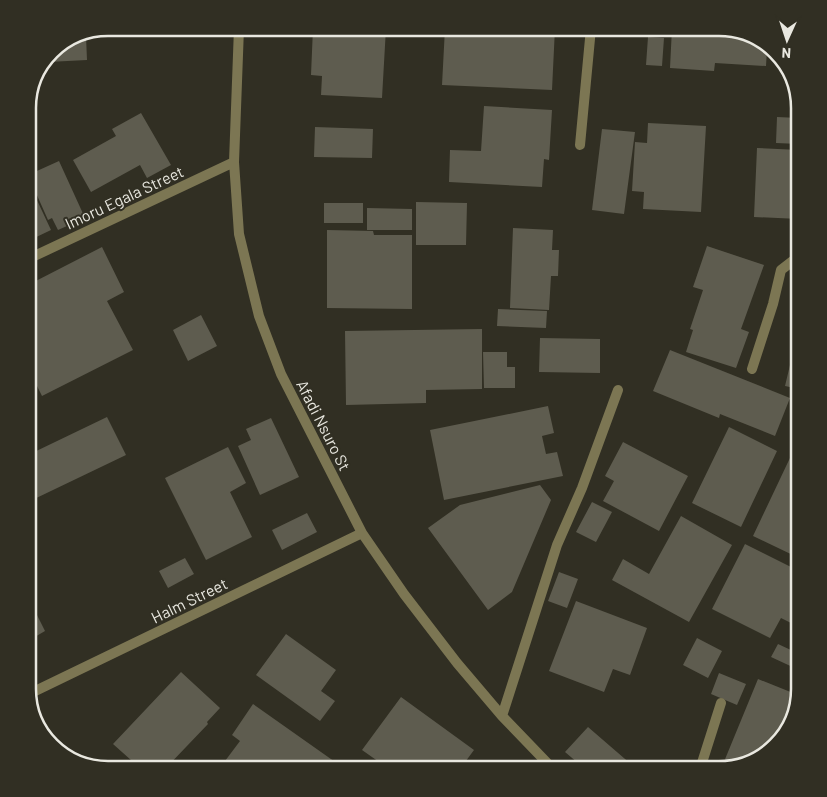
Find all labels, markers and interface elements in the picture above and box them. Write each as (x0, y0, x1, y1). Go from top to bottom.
north arrow (762, 15, 812, 65)
text: N (781, 45, 791, 62)
street label: Imoru Egala Street (62, 161, 186, 233)
street label: Afadi Nsuro St (293, 377, 355, 473)
street label: Halm Street (148, 573, 230, 627)

